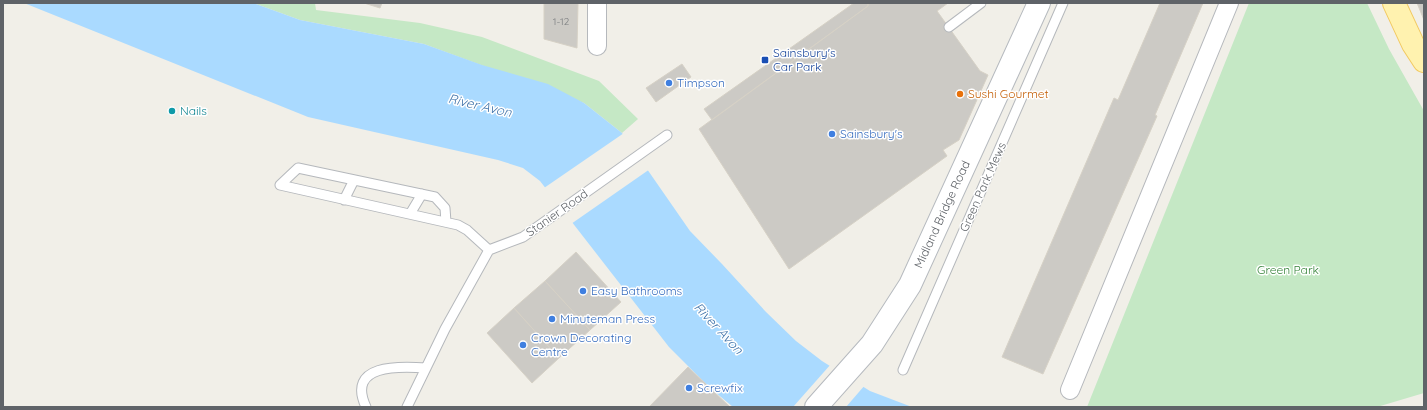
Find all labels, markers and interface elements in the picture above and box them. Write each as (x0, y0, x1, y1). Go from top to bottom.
house number: 1-12 (553, 15, 570, 28)
place label: Sainsbury's Car Park (773, 45, 836, 74)
marker: Sainsbury's Car Park (760, 55, 770, 65)
place label: Timpson (677, 75, 725, 90)
marker: Timpson (664, 78, 674, 88)
place label: Sushi Gourmet (968, 86, 1049, 101)
marker: Sushi Gourmet (955, 89, 965, 99)
water label: River Avon (447, 90, 514, 120)
place label: Nails (180, 103, 207, 118)
marker: Nails (167, 106, 177, 116)
place label: Sainsbury's (840, 126, 903, 141)
marker: Sainsbury's (827, 129, 837, 139)
street label: Green Park Mews (956, 139, 1009, 234)
street label: Midland Bridge Road (911, 158, 973, 270)
street label: Stanier Road (523, 186, 591, 239)
park label: Green Park (1257, 262, 1319, 277)
place label: Easy Bathrooms (591, 283, 683, 298)
marker: Easy Bathrooms (578, 286, 588, 296)
water label: River Avon (691, 299, 747, 357)
place label: Minuteman Press (560, 311, 655, 326)
marker: Minuteman Press (547, 314, 557, 324)
place label: Crown Decorating Centre (531, 330, 631, 359)
marker: Crown Decorating Centre (518, 340, 528, 350)
place label: Screwfix (697, 380, 743, 395)
marker: Screwfix (684, 383, 694, 393)

